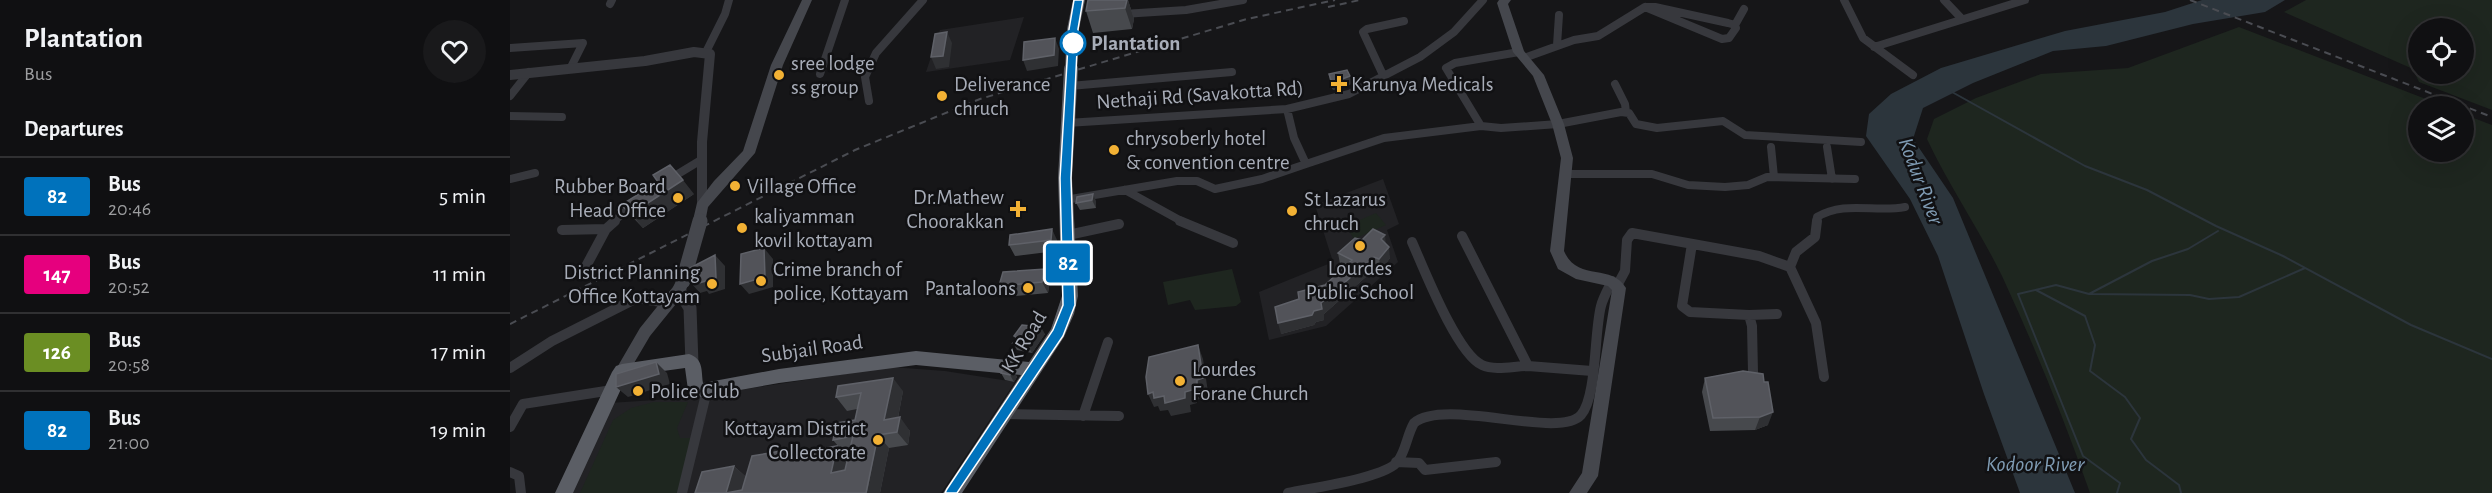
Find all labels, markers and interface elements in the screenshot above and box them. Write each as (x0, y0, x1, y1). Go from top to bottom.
map controls (2408, 18, 2474, 162)
button: locate (2408, 18, 2474, 84)
button: heart (423, 20, 486, 83)
text: Plantation (24, 25, 143, 53)
marker: Plantation (1060, 30, 1086, 56)
place label: Plantation (1091, 33, 1180, 54)
place label: sree lodge ss group (791, 53, 875, 98)
text: Bus (24, 64, 52, 84)
marker: sree lodge ss group (772, 68, 786, 82)
place label: Deliverance chruch (954, 74, 1050, 119)
place label: Karunya Medicals (1351, 74, 1494, 95)
street label: Nethaji Rd (Savakotta Rd) (1096, 77, 1304, 113)
marker: Karunya Medicals (1332, 77, 1346, 91)
marker: Deliverance chruch (935, 89, 949, 103)
button: layers (2408, 96, 2474, 162)
text: Departures (24, 118, 124, 140)
place label: chrysoberly hotel & convention centre (1126, 128, 1290, 173)
water label: Kodur River (1894, 135, 1948, 228)
marker: chrysoberly hotel & convention centre (1107, 143, 1121, 157)
text: Bus (108, 173, 141, 195)
place label: Rubber Board Head Office (554, 176, 666, 221)
place label: Village Office (747, 176, 856, 197)
marker: Village Office (728, 179, 742, 193)
text: 5 min (439, 185, 486, 207)
text: 82 (47, 186, 67, 207)
place label: Dr.Mathew Choorakkan (906, 187, 1004, 232)
place label: St Lazarus chruch (1304, 189, 1386, 234)
marker: Rubber Board Head Office (671, 191, 685, 205)
text: 20:46 (108, 199, 151, 219)
marker: Dr.Mathew Choorakkan (1009, 200, 1027, 218)
marker: St Lazarus chruch (1285, 204, 1299, 218)
place label: kaliyamman kovil kottayam (754, 206, 873, 251)
marker: kaliyamman kovil kottayam (735, 221, 749, 235)
marker: Lourdes Public School (1353, 239, 1367, 253)
line badge: 82 (1041, 244, 1095, 282)
text: Bus (108, 251, 141, 273)
text: 82 (1058, 253, 1078, 274)
place label: Lourdes Public School (1306, 258, 1414, 303)
place label: Crime branch of police, Kottayam (773, 259, 909, 304)
place label: District Planning Office Kottayam (564, 262, 701, 307)
text: 11 min (433, 263, 486, 285)
text: 147 (43, 264, 71, 285)
marker: Crime branch of police, Kottayam (754, 274, 768, 288)
text: 20:52 (108, 277, 150, 297)
marker: District Planning Office Kottayam (705, 277, 719, 291)
place label: Pantaloons (925, 278, 1016, 299)
marker: Pantaloons (1021, 281, 1035, 295)
street label: KK Road (997, 307, 1051, 377)
text: Bus (108, 329, 141, 351)
street label: Subjail Road (760, 331, 864, 367)
text: 17 min (431, 341, 486, 363)
text: 126 (43, 342, 71, 363)
text: 20:58 (108, 355, 150, 375)
place label: Lourdes Forane Church (1192, 359, 1309, 404)
marker: Lourdes Forane Church (1173, 374, 1187, 388)
place label: Police Club (650, 381, 739, 402)
marker: Police Club (631, 384, 645, 398)
text: Bus (108, 407, 141, 429)
place label: Kottayam District Collectorate (724, 418, 866, 463)
text: 19 min (430, 419, 486, 441)
text: 82 (47, 420, 67, 441)
text: 21:00 (108, 433, 150, 453)
marker: Kottayam District Collectorate (871, 433, 885, 447)
water label: Kodoor River (1986, 453, 2085, 475)

